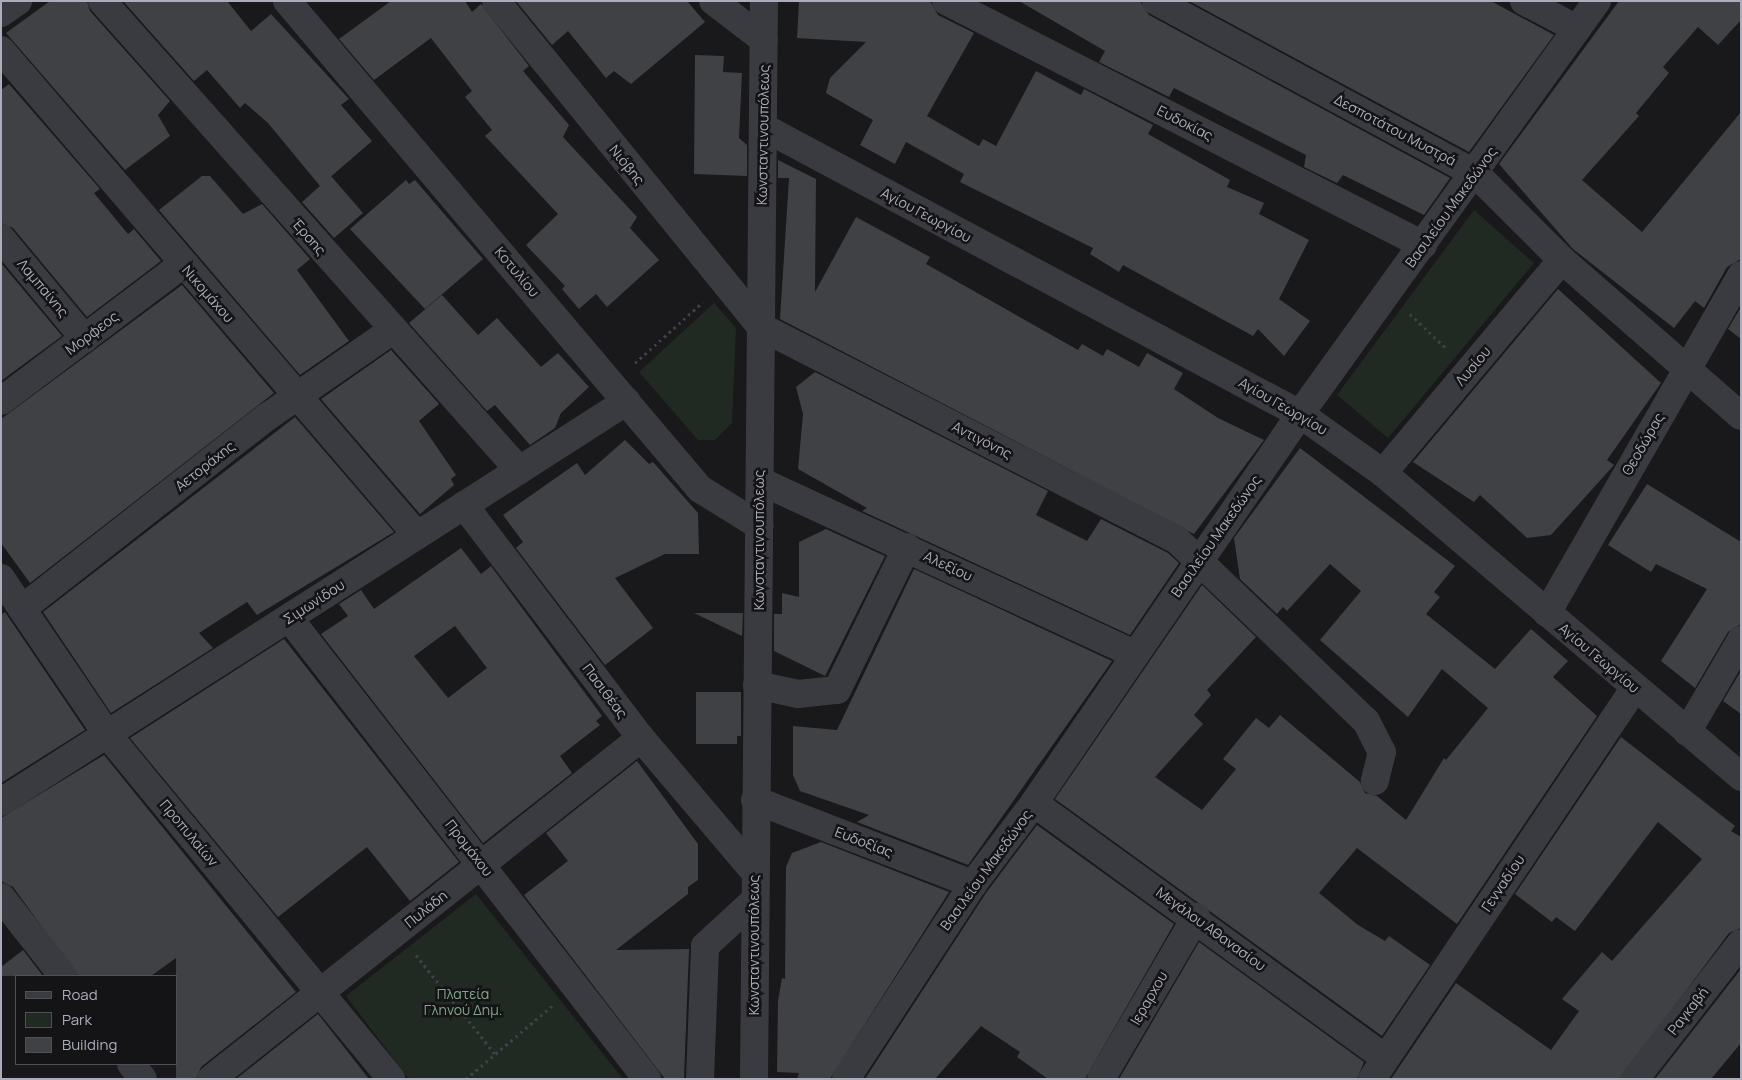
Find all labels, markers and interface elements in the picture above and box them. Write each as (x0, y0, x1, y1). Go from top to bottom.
street label: Κωνσταντινουπόλεως (753, 65, 773, 205)
street label: Δεσποτάτου Μυστρά (1331, 91, 1459, 169)
street label: Ευδοκίας (1154, 102, 1216, 144)
street label: Νιόβης (606, 142, 648, 188)
street label: Βασιλείου Μακεδώνος (1402, 143, 1500, 271)
street label: Αγίου Γεωργίου (878, 184, 974, 246)
street label: Έρσης (289, 215, 329, 259)
street label: Κοτυλίου (491, 244, 543, 300)
street label: Λαμπαίνης (14, 256, 72, 320)
street label: Νικομάχου (179, 262, 237, 326)
street label: Μορφεος (62, 308, 122, 358)
street label: Λυσίου (1452, 343, 1494, 389)
street label: Αγίου Γεωργίου (1236, 374, 1330, 438)
street label: Θεοδώρας (1618, 410, 1668, 478)
street label: Αντιγόνης (949, 418, 1015, 462)
street label: Αετοράχης (172, 437, 238, 495)
street label: Κωνσταντινουπόλεως (751, 470, 767, 610)
street label: Βασιλείου Μακεδώνος (1168, 472, 1264, 600)
street label: Αλεξίου (921, 547, 975, 585)
street label: Σιμωνίδου (280, 576, 348, 628)
street label: Αγίου Γεωργίου (1555, 620, 1643, 696)
street label: Πασιθέας (579, 660, 631, 722)
street label: Προπυλαίων (156, 796, 222, 870)
street label: Βασιλείου Μακεδώνος (937, 806, 1035, 934)
street label: Προμάχου (442, 817, 496, 879)
street label: Ευδοξίας (833, 823, 895, 861)
street label: Γενναδίου (1478, 851, 1528, 915)
street label: Κωνσταντινουπόλεως (746, 875, 762, 1015)
street label: Μεγάλου Αθανασίου (1153, 884, 1269, 974)
street label: Πυλάδη (401, 887, 451, 931)
street label: Ιεραρχου (1127, 968, 1171, 1028)
legend (15, 975, 178, 1065)
text: Road (62, 984, 98, 1005)
street label: Ραγκαβή (1664, 984, 1712, 1038)
park label: Πλατεία Γληνού Δημ. (424, 986, 502, 1019)
text: Park (62, 1009, 92, 1030)
text: Building (62, 1034, 117, 1055)

